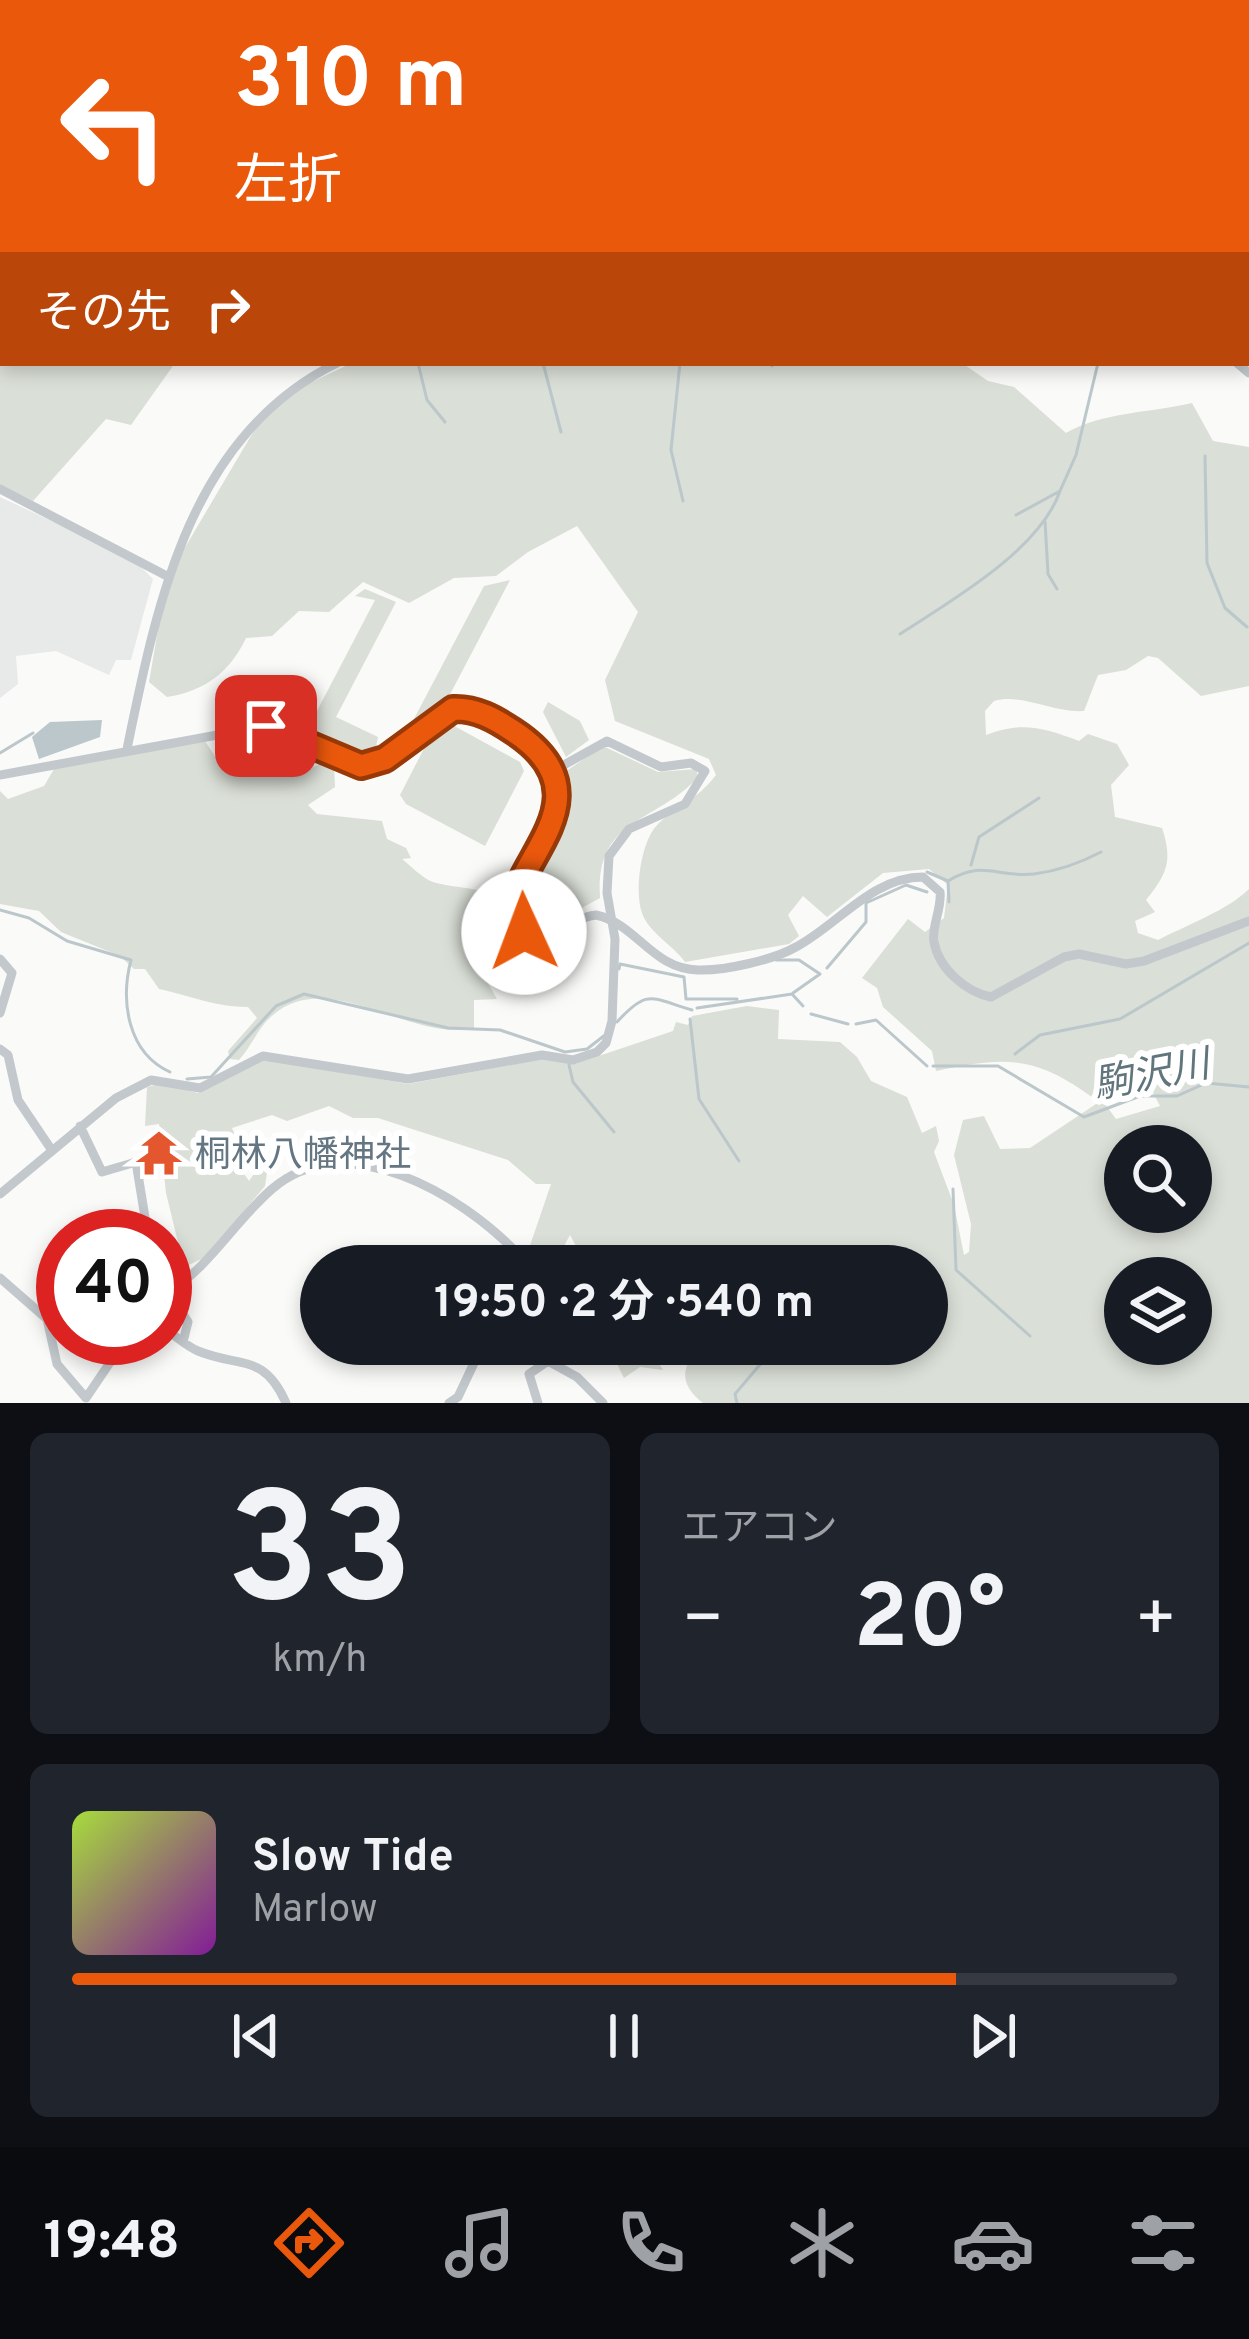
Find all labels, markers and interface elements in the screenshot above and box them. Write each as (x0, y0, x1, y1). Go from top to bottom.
text: 310 m (234, 31, 468, 137)
icon: left (36, 48, 192, 204)
text: 左折 (234, 150, 342, 219)
icon: right (195, 276, 261, 342)
text: その先 (36, 287, 171, 344)
pin (215, 675, 317, 777)
icon: arrive (233, 693, 299, 759)
position arrow (461, 869, 587, 995)
water label: 駒沢川 (1090, 1041, 1218, 1113)
map controls (1104, 1125, 1212, 1365)
button: search (1104, 1125, 1212, 1233)
temple icon: 桐林八幡神社 (134, 1128, 184, 1178)
place label: 桐林八幡神社 (195, 1134, 411, 1180)
speed limit sign: 40 (36, 1209, 192, 1365)
button: layers (1104, 1257, 1212, 1365)
text: 19:50 · 2 分 · 540 m (434, 1276, 814, 1333)
text: 33 (226, 1460, 413, 1658)
text: エアコン (682, 1506, 838, 1555)
text: 20° (853, 1566, 1005, 1679)
text: − (682, 1581, 724, 1664)
text: + (1134, 1581, 1177, 1664)
text: km/h (272, 1637, 367, 1686)
text: Slow Tide (252, 1830, 454, 1887)
text: Marlow (252, 1887, 378, 1936)
icon: previous (223, 2003, 289, 2069)
icon: pause (591, 2003, 657, 2069)
icon: next (960, 2003, 1026, 2069)
icon: directions (267, 2201, 351, 2285)
icon: music (438, 2201, 522, 2285)
icon: phone (609, 2201, 693, 2285)
icon: climate (780, 2201, 864, 2285)
icon: car (951, 2201, 1035, 2285)
icon: filters (1121, 2201, 1205, 2285)
text: 19:48 (43, 2209, 180, 2278)

